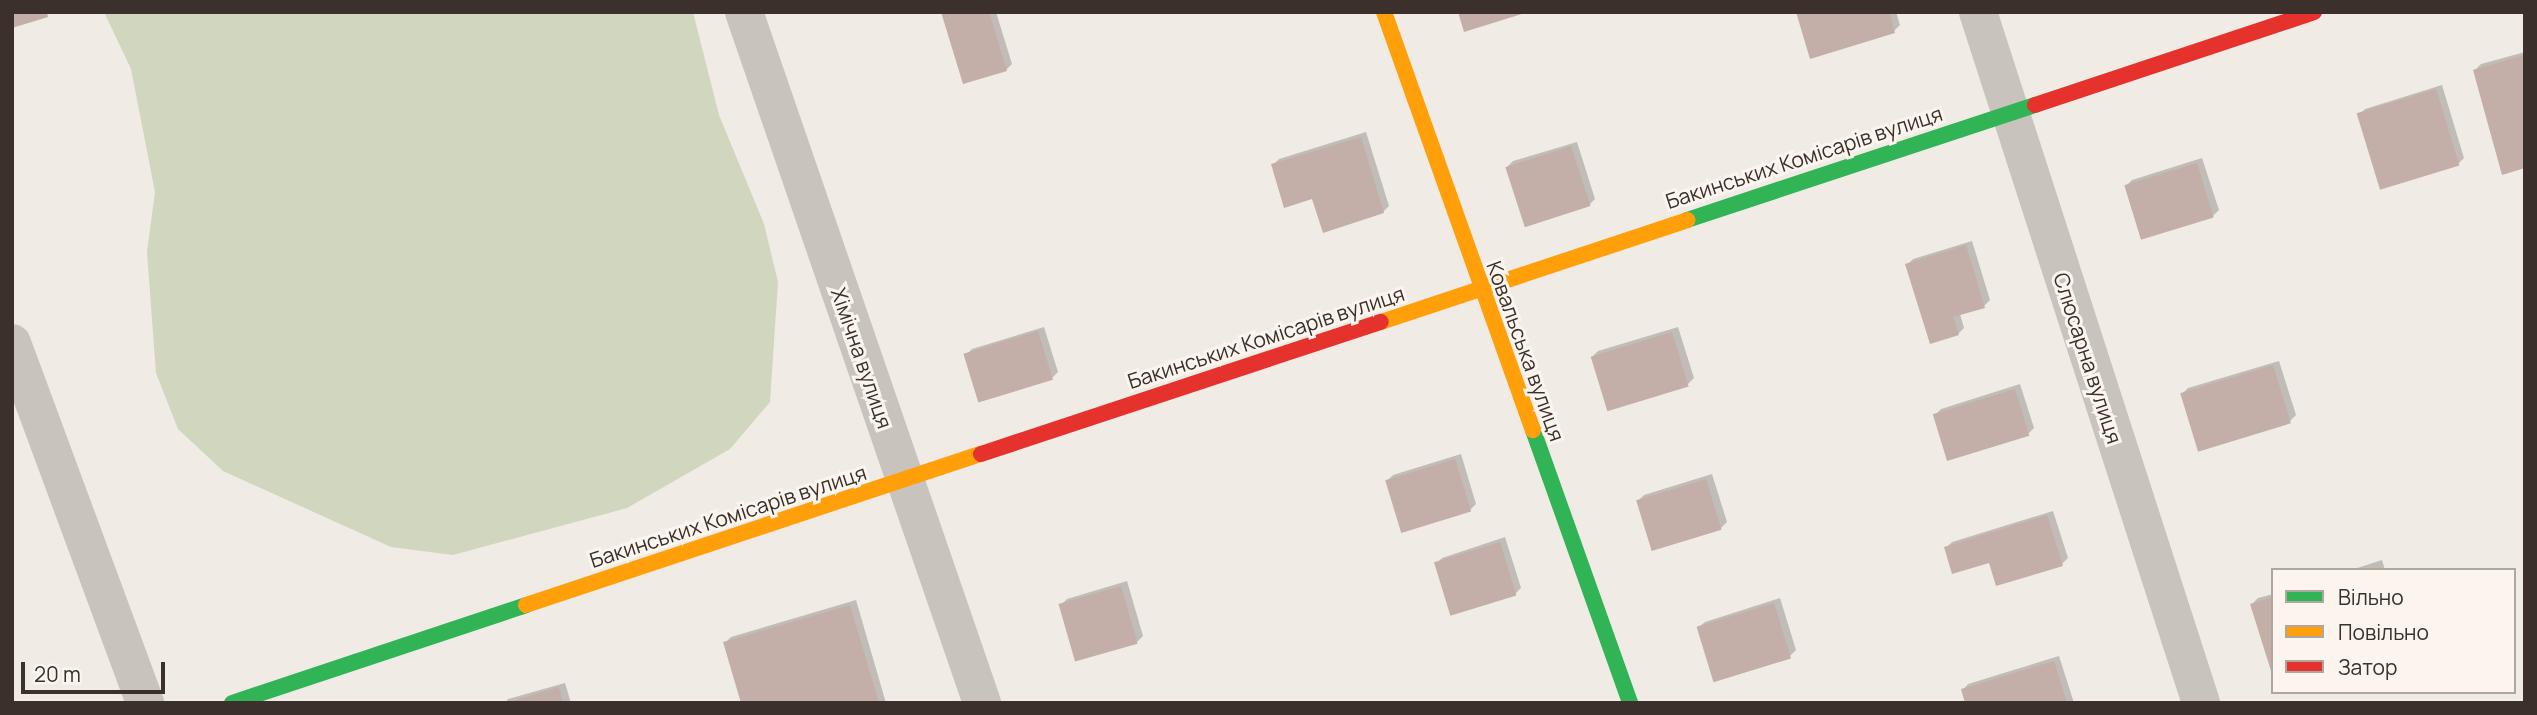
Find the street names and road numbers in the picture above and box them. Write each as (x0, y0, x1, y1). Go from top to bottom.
street label: Бакинських Комісарів вулиця (1662, 100, 1946, 214)
street label: Ковальська вулиця (1482, 257, 1570, 445)
street label: Слюсарна вулиця (2048, 269, 2128, 447)
street label: Бакинських Комісарів вулиця (1124, 280, 1408, 394)
street label: Хімічна вулиця (826, 284, 898, 432)
street label: Бакинських Комісарів вулиця (586, 459, 870, 573)

